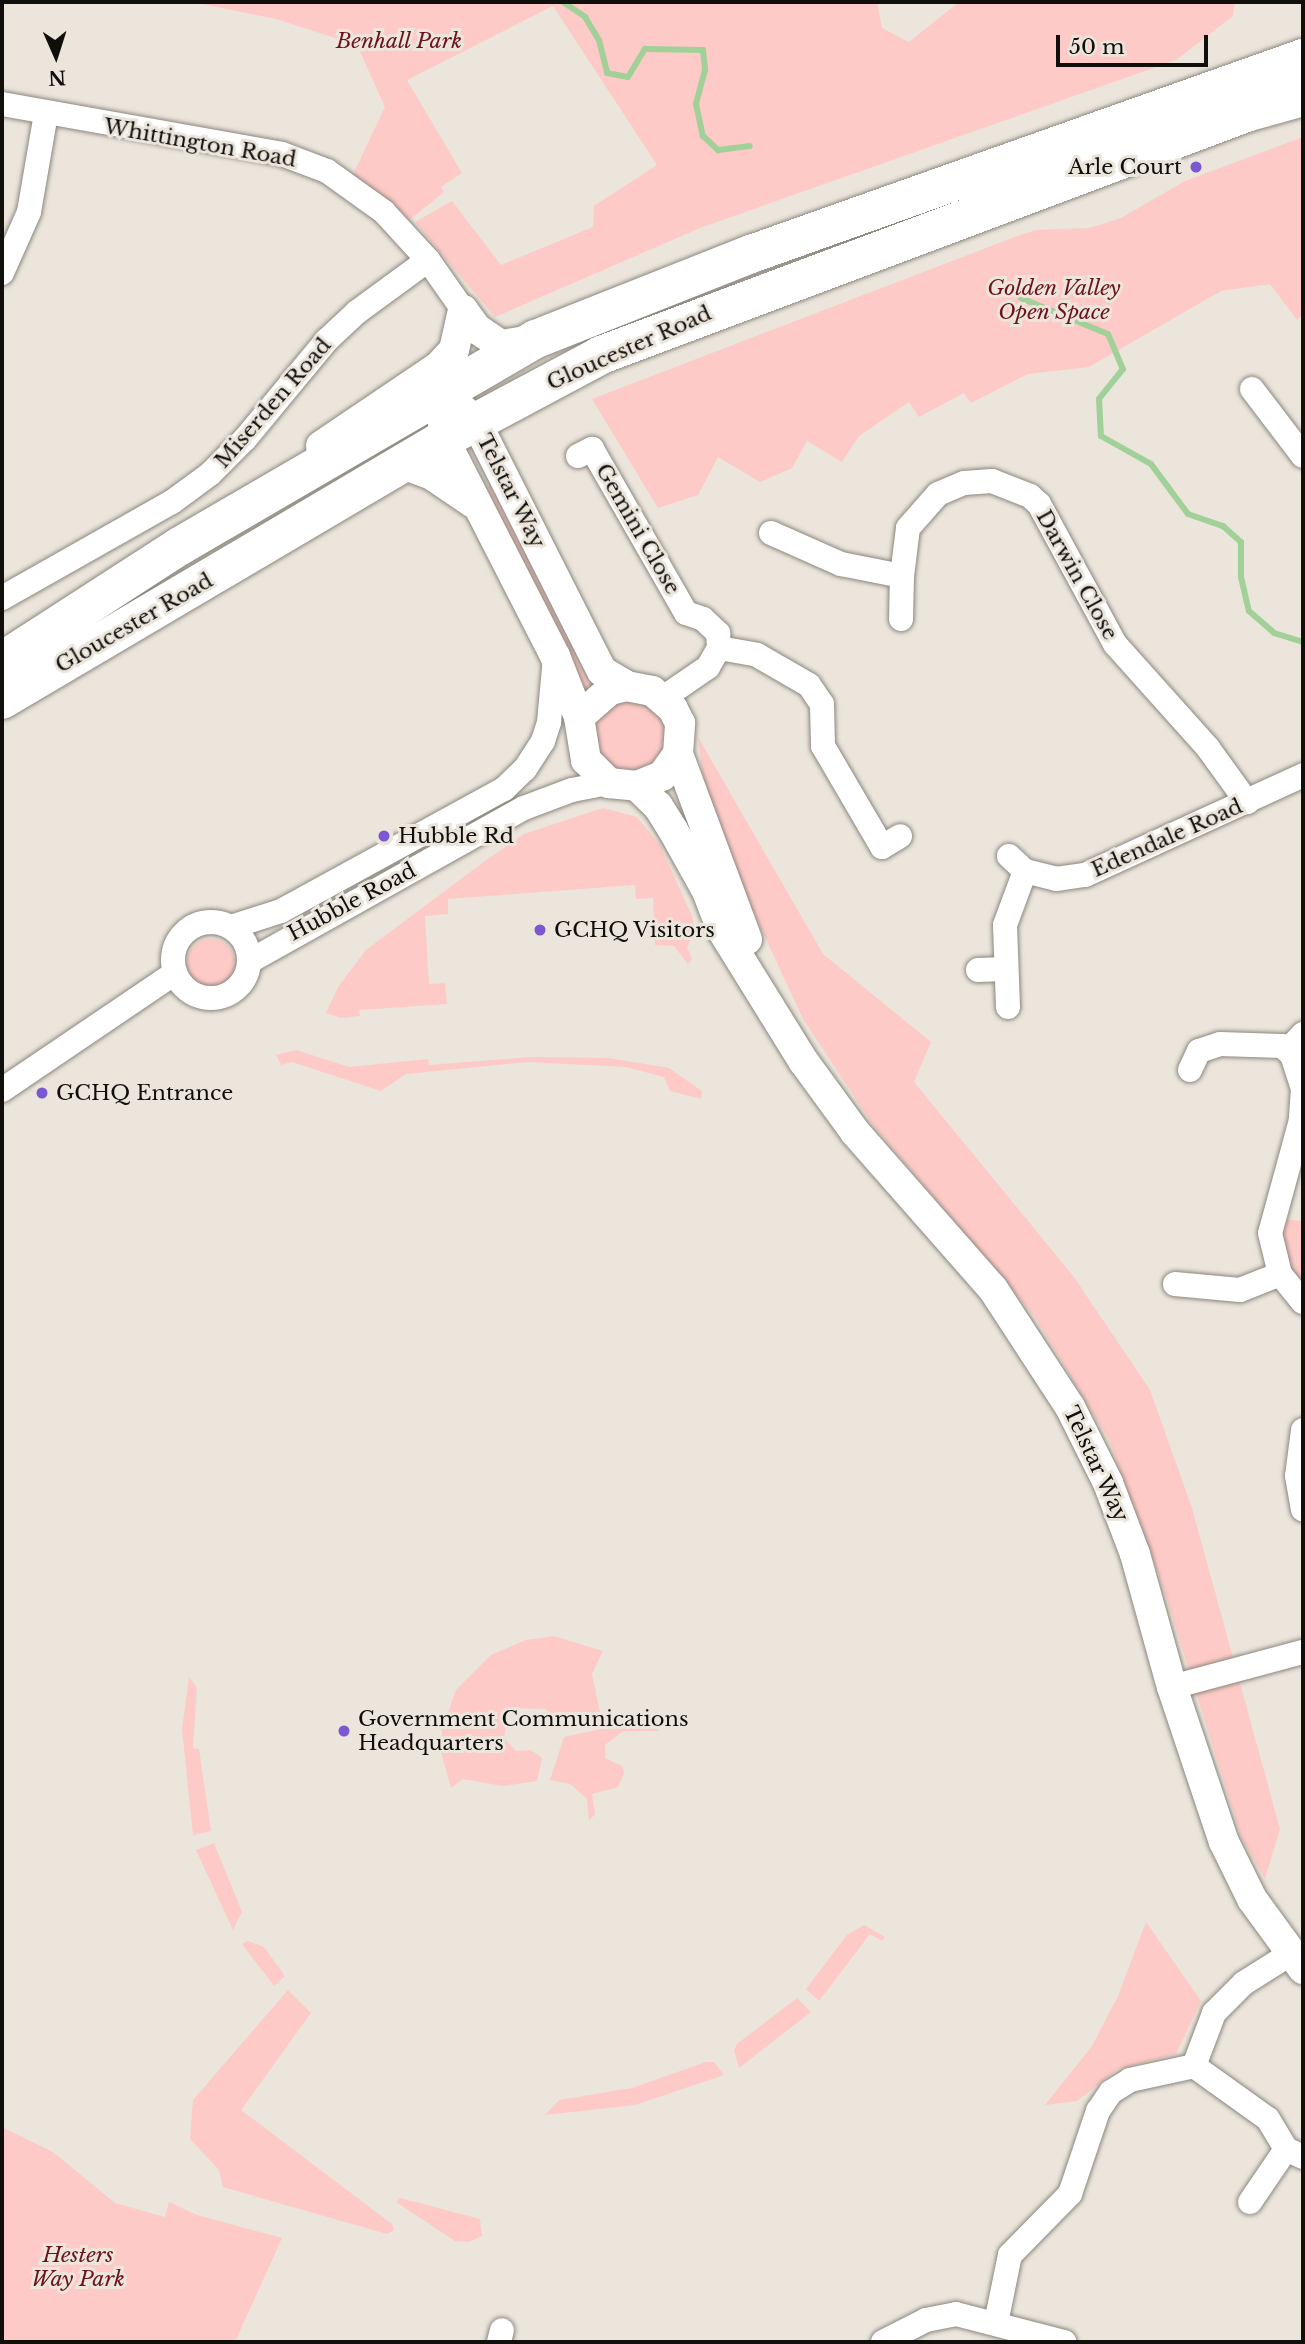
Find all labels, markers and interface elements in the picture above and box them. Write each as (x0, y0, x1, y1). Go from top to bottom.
north arrow (21, 21, 91, 91)
scale bar (1060, 21, 1212, 65)
park label: Benhall Park (336, 28, 462, 54)
text: 50 m (1069, 34, 1124, 60)
text: N (48, 66, 67, 89)
street label: Whittington Road (102, 114, 298, 172)
place label: Arle Court (1068, 154, 1182, 180)
marker: Arle Court (1188, 159, 1204, 175)
park label: Golden Valley Open Space (987, 275, 1121, 325)
street label: Gloucester Road (543, 300, 715, 396)
street label: Miserden Road (210, 333, 336, 473)
street label: Telstar Way (471, 429, 551, 553)
street label: Gemini Close (590, 459, 686, 599)
street label: Darwin Close (1031, 506, 1123, 644)
street label: Gloucester Road (51, 568, 217, 678)
street label: Edendale Road (1088, 793, 1246, 883)
place label: Hubble Rd (398, 823, 514, 849)
marker: Hubble Rd (376, 828, 392, 844)
street label: Hubble Road (284, 858, 420, 946)
place label: GCHQ Visitors (554, 917, 716, 943)
marker: GCHQ Visitors (532, 922, 548, 938)
place label: GCHQ Entrance (56, 1080, 233, 1106)
marker: GCHQ Entrance (34, 1085, 50, 1101)
street label: Telstar Way (1058, 1402, 1134, 1526)
place label: Government Communications Headquarters (358, 1706, 689, 1756)
marker: Government Communications Headquarters (336, 1723, 352, 1739)
park label: Hesters Way Park (31, 2242, 125, 2292)

